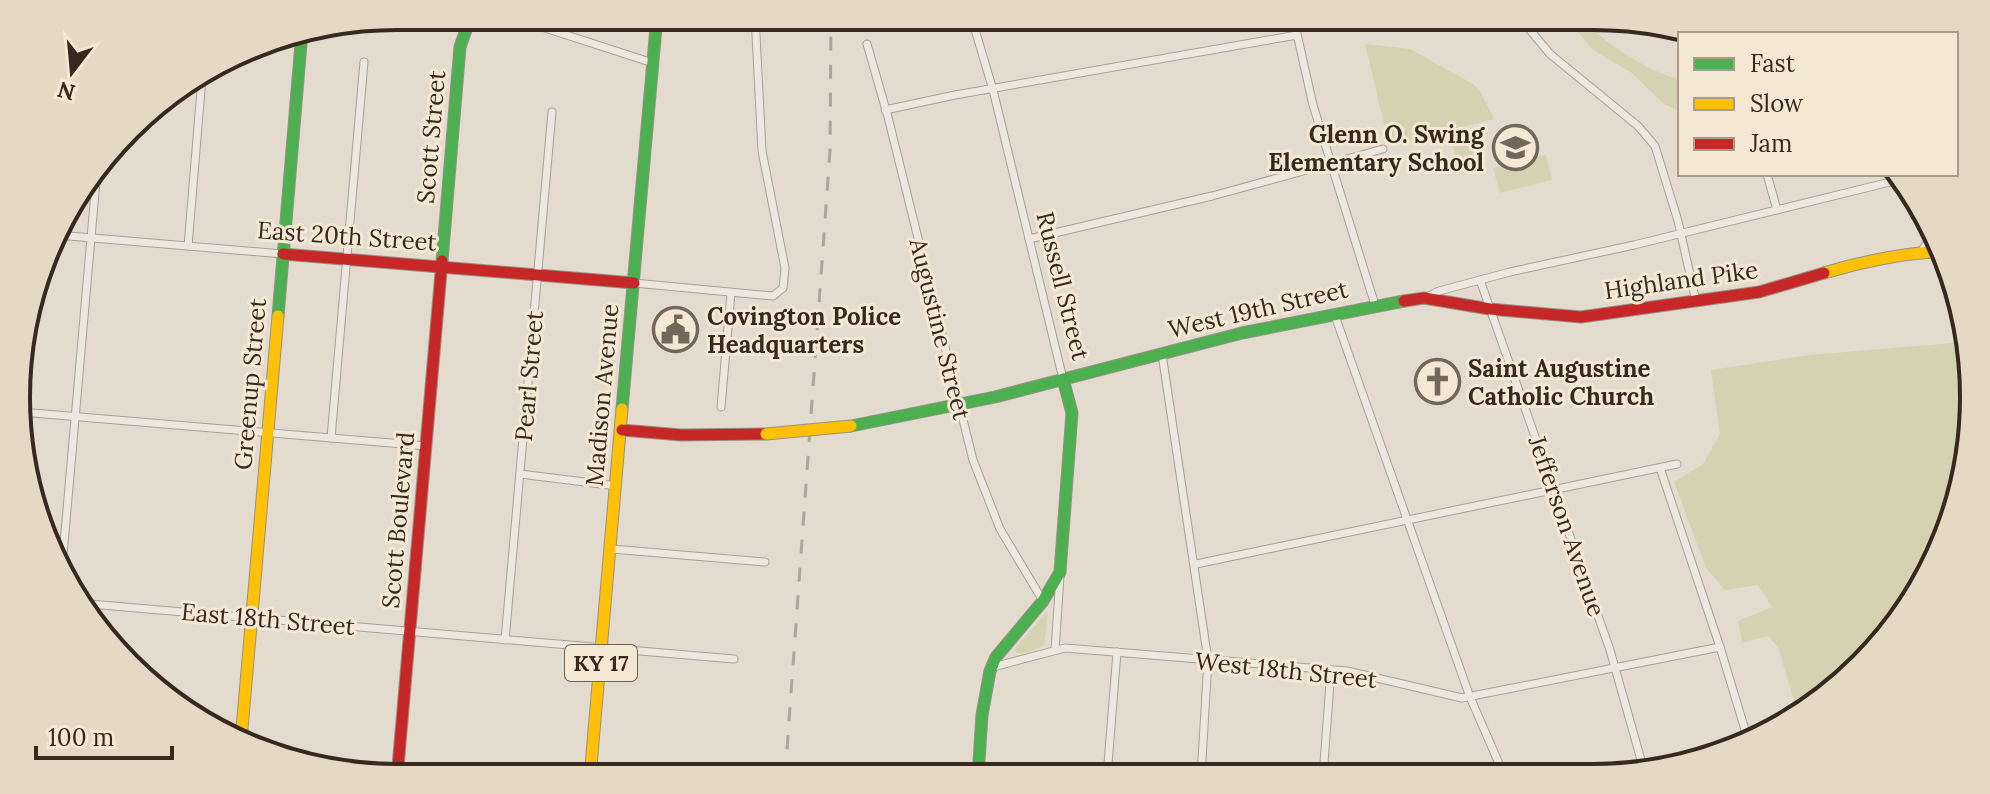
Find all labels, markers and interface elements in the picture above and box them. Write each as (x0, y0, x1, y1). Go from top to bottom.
north arrow (32, 32, 112, 112)
legend (1678, 32, 1958, 176)
text: Fast (1750, 48, 1796, 79)
street label: Scott Street (410, 68, 452, 205)
text: N (54, 75, 79, 107)
text: Slow (1750, 88, 1804, 119)
place label: Glenn O. Swing Elementary School (1268, 119, 1486, 178)
school or university icon: Glenn O. Swing Elementary School (1491, 124, 1539, 172)
text: Jam (1749, 128, 1792, 159)
street label: Russell Street (1030, 208, 1097, 364)
street label: East 20th Street (256, 214, 438, 258)
street label: Augustine Street (902, 234, 978, 424)
street label: Highland Pike (1602, 254, 1760, 306)
street label: West 19th Street (1165, 273, 1351, 345)
street label: Greenup Street (227, 296, 273, 471)
place label: Covington Police Headquarters (707, 301, 901, 360)
street label: Madison Avenue (579, 302, 625, 488)
public building icon: Covington Police Headquarters (652, 306, 700, 354)
street label: Pearl Street (508, 309, 550, 443)
place label: Saint Augustine Catholic Church (1468, 353, 1654, 412)
church icon: Saint Augustine Catholic Church (1413, 358, 1461, 406)
street label: Scott Boulevard (375, 430, 421, 610)
street label: Jefferson Avenue (1521, 431, 1612, 620)
street label: East 18th Street (180, 596, 357, 642)
road number: KY 17 (565, 645, 637, 681)
street label: West 18th Street (1193, 645, 1379, 695)
scale bar (36, 710, 172, 760)
text: 100 m (48, 722, 114, 753)

